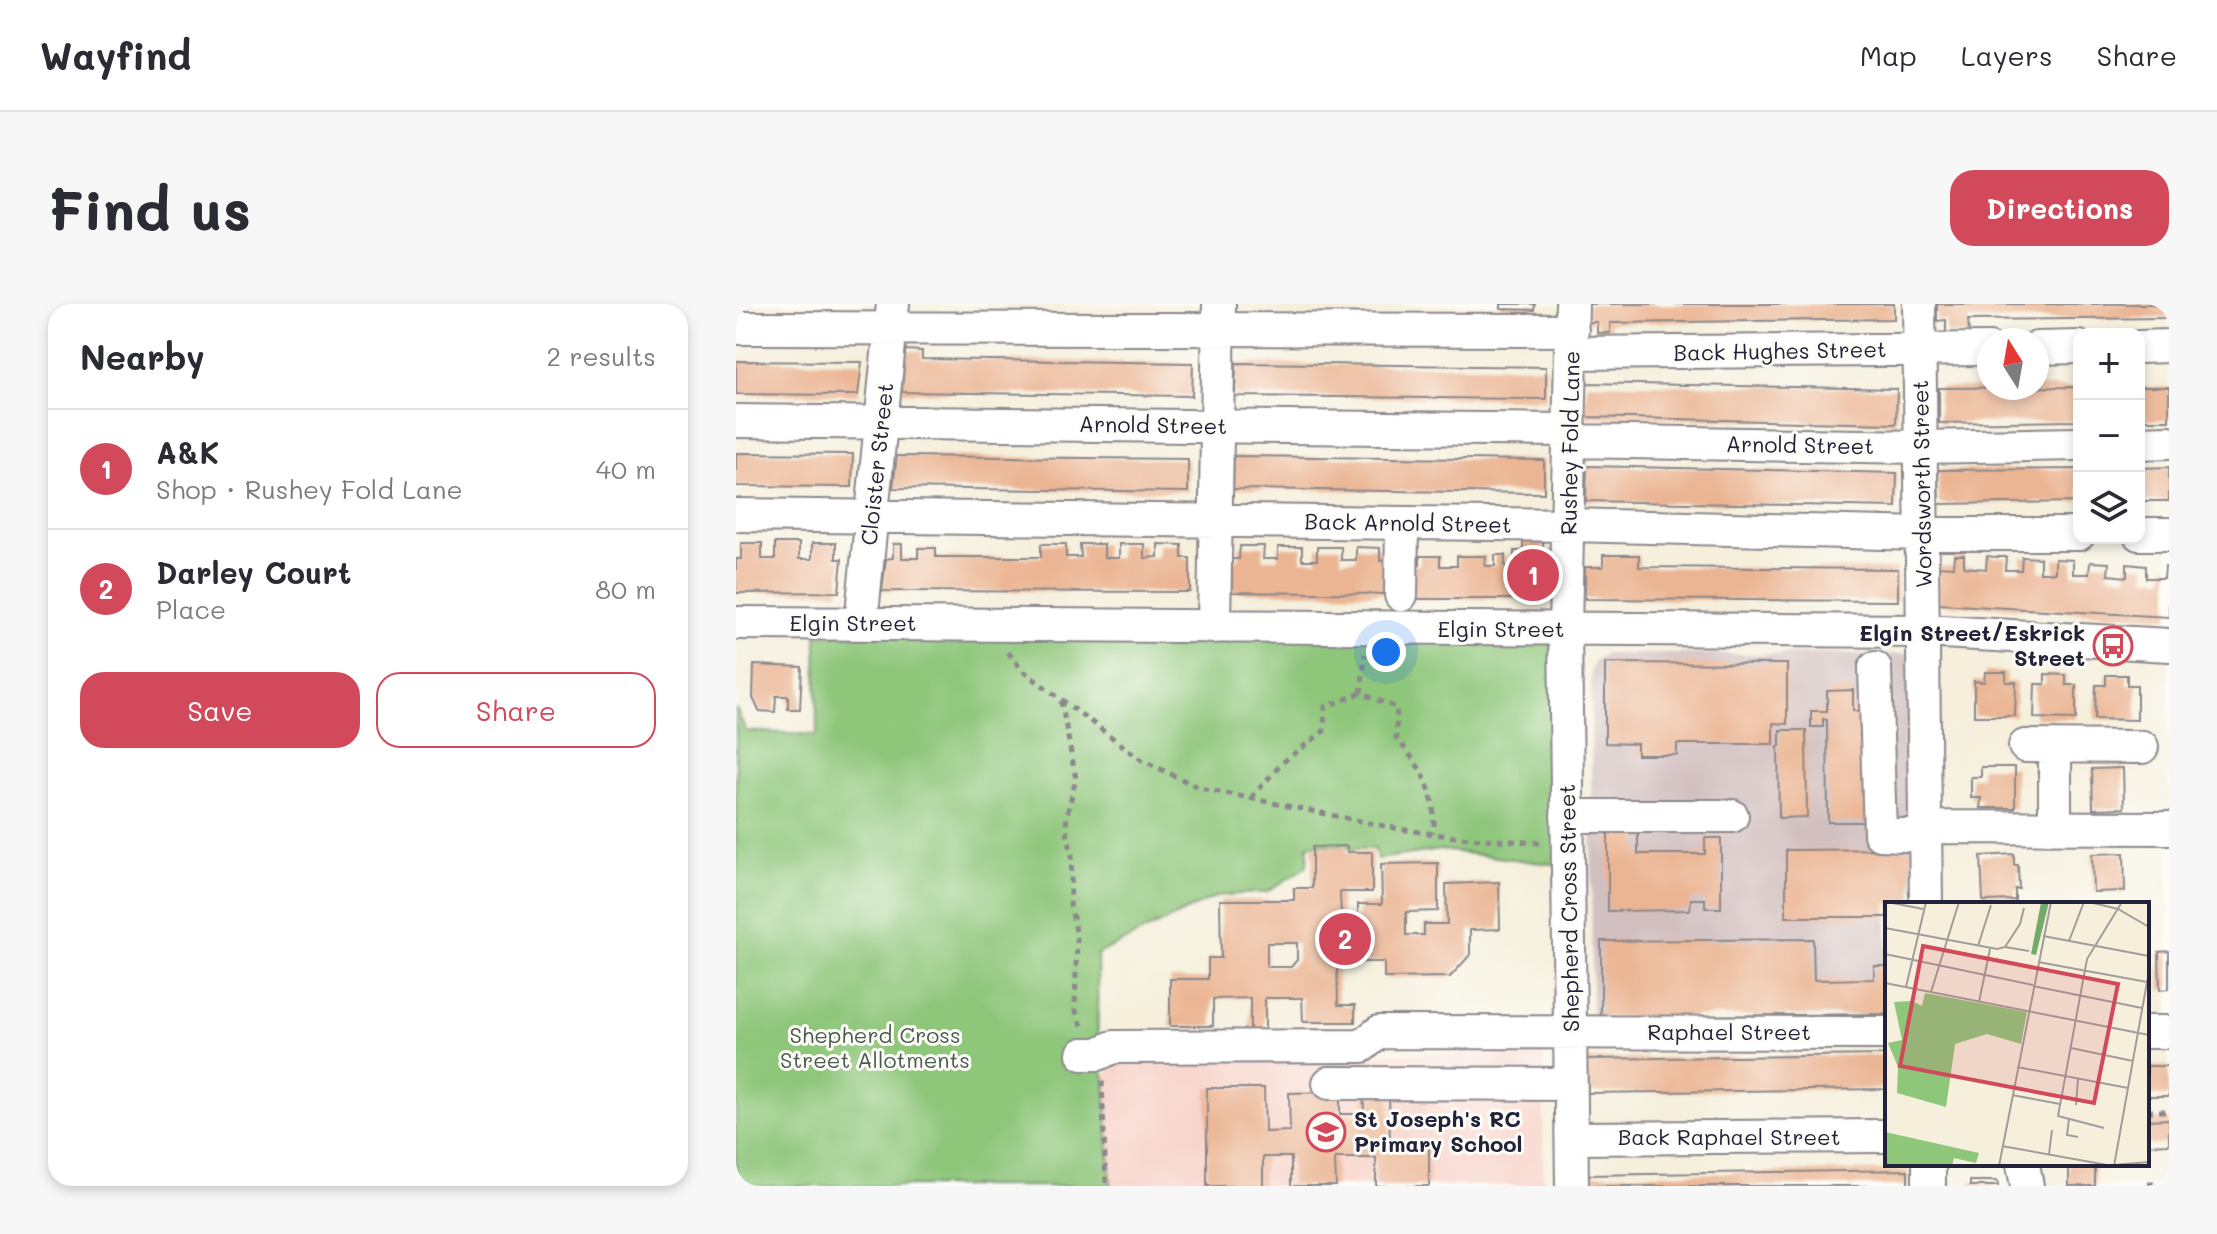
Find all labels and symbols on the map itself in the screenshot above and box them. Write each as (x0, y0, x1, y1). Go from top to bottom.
north arrow (1977, 328, 2049, 400)
street label: Back Hughes Street (1673, 334, 1887, 367)
street label: Rushey Fold Lane (1553, 351, 1586, 535)
street label: Wordsworth Street (1905, 380, 1938, 588)
street label: Cloister Street (854, 381, 899, 547)
street label: Arnold Street (1079, 409, 1227, 440)
street label: Arnold Street (1726, 429, 1874, 460)
street label: Back Arnold Street (1304, 506, 1512, 539)
pin: 1 (1507, 545, 1559, 605)
street label: Elgin Street (790, 608, 916, 637)
street label: Elgin Street (1438, 614, 1564, 643)
place label: Elgin Street/Eskrick Street (1859, 618, 2085, 672)
bus stop icon: Elgin Street/Eskrick Street (2092, 625, 2134, 667)
your location (1366, 632, 1406, 672)
street label: Shepherd Cross Street (1552, 784, 1585, 1032)
inset map (1885, 902, 2149, 1166)
pin: 2 (1319, 909, 1371, 969)
street label: Raphael Street (1647, 1017, 1811, 1046)
park label: Shepherd Cross Street Allotments (780, 1020, 970, 1074)
place label: St Joseph's RC Primary School (1354, 1104, 1523, 1158)
school or university icon: St Joseph's RC Primary School (1305, 1111, 1347, 1153)
street label: Back Raphael Street (1618, 1122, 1840, 1151)

